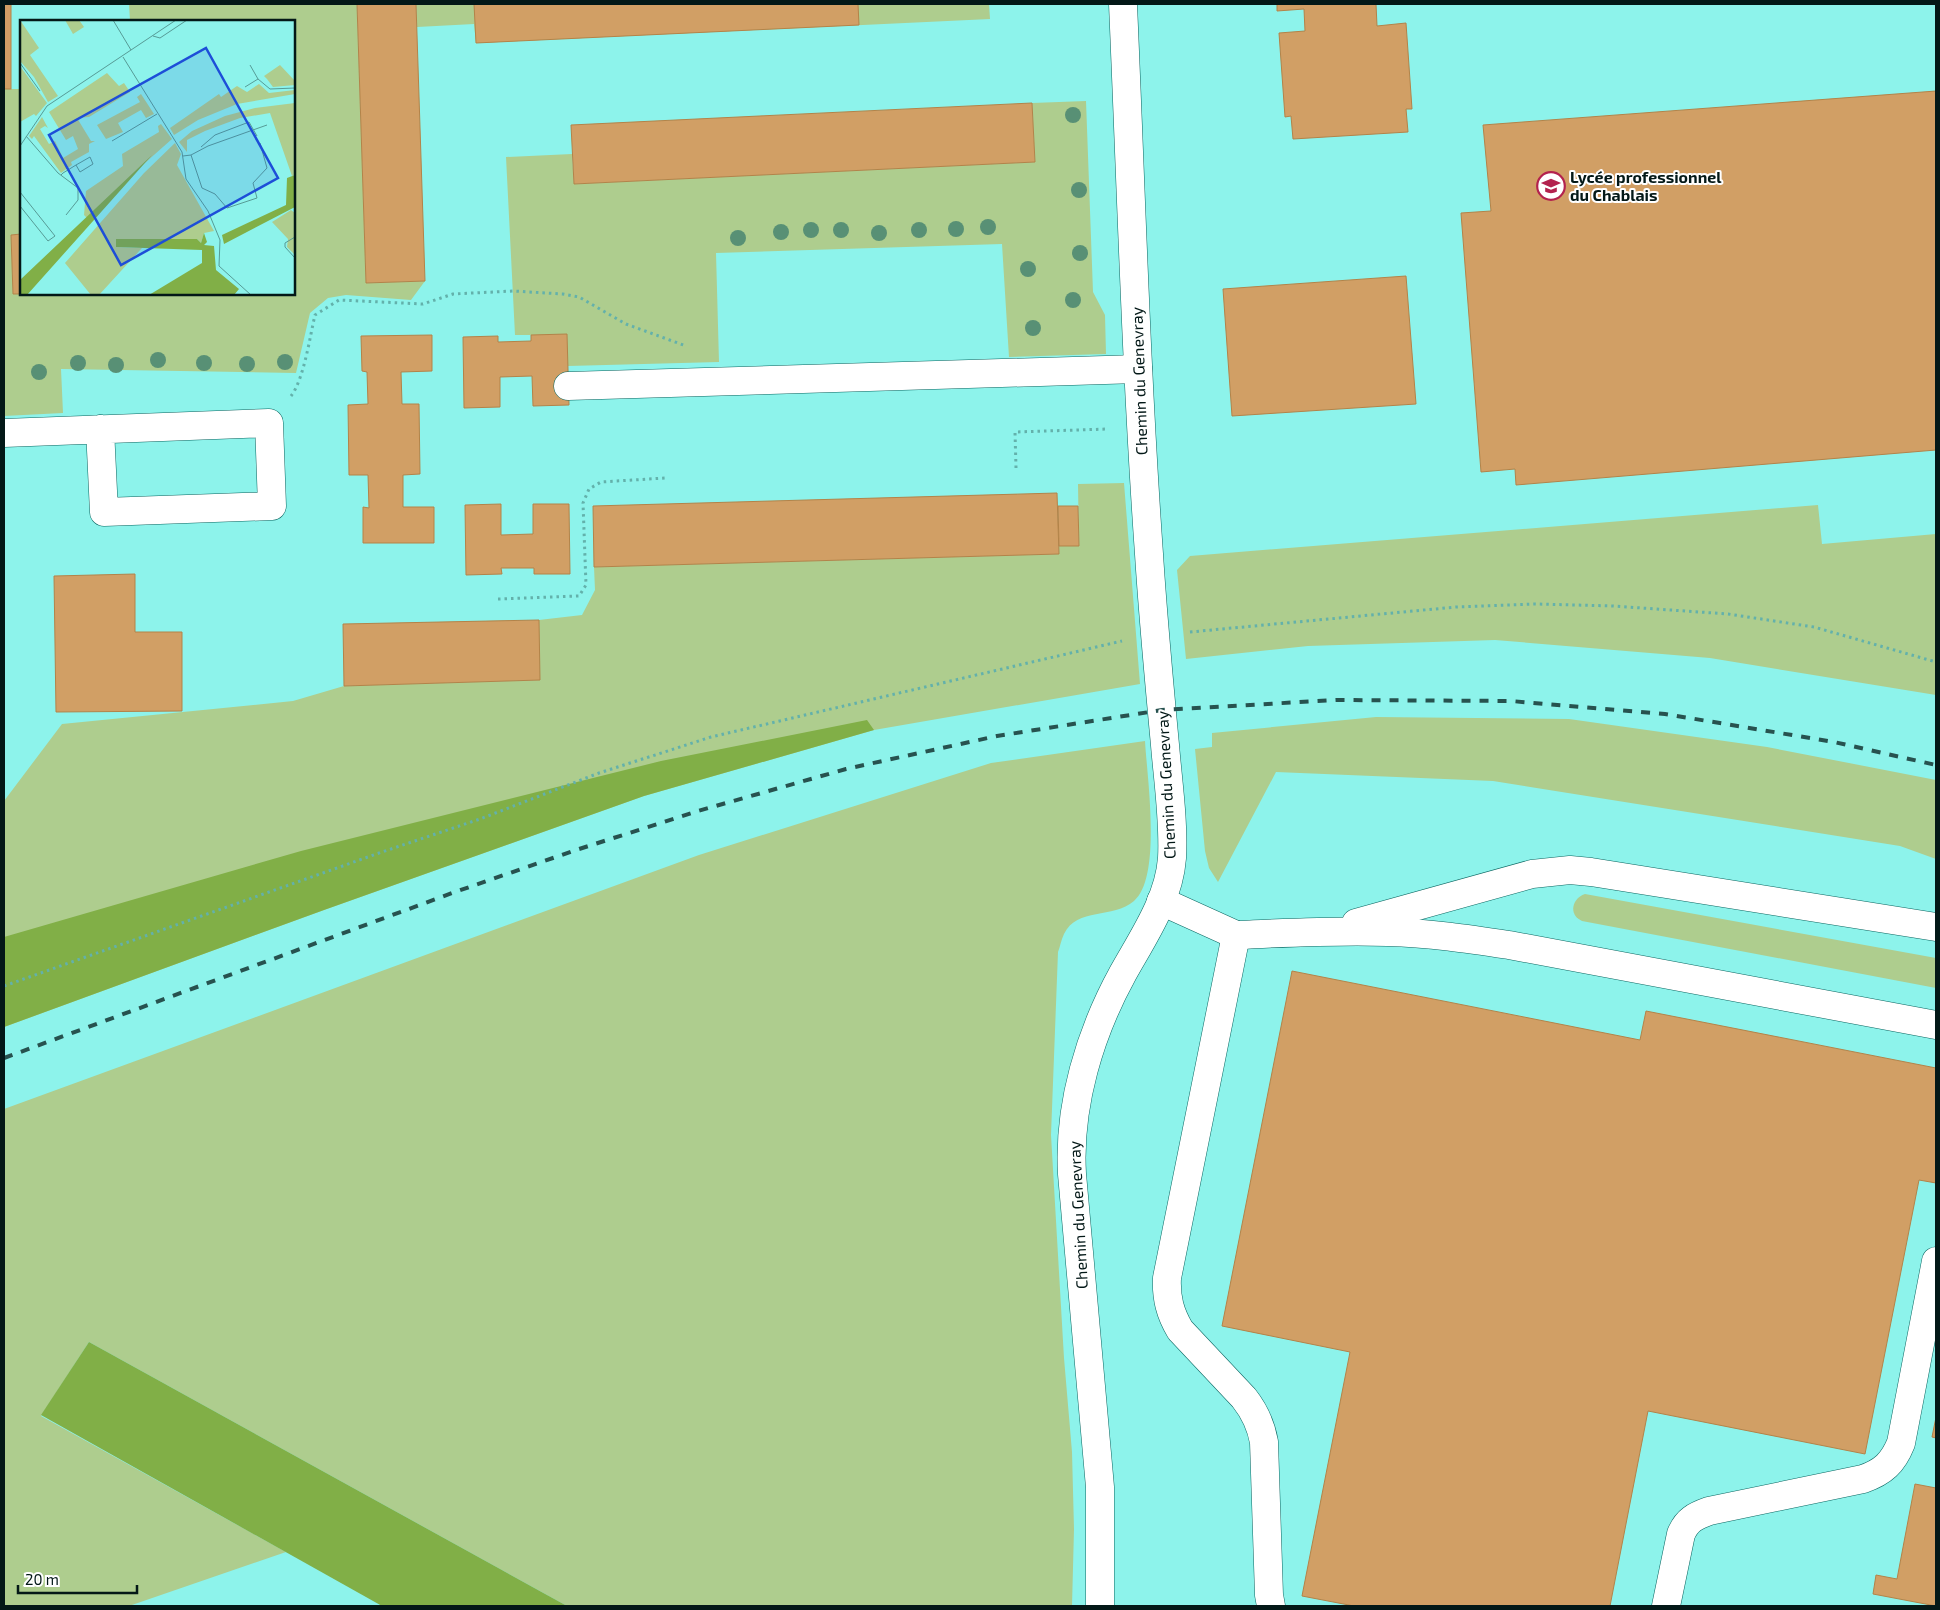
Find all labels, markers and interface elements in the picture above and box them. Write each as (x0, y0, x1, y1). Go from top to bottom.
inset map (20, 20, 295, 295)
place label: Lycée professionnel du Chablais (1570, 167, 1722, 204)
school or university icon: Lycée professionnel du Chablais (1536, 171, 1566, 201)
street label: Chemin du Genevray (1126, 306, 1151, 455)
street label: Chemin du Genevray (1152, 710, 1179, 860)
street label: Chemin du Genevray (1064, 1140, 1091, 1290)
scale bar (18, 1562, 136, 1594)
text: 20 m (25, 1570, 59, 1588)

